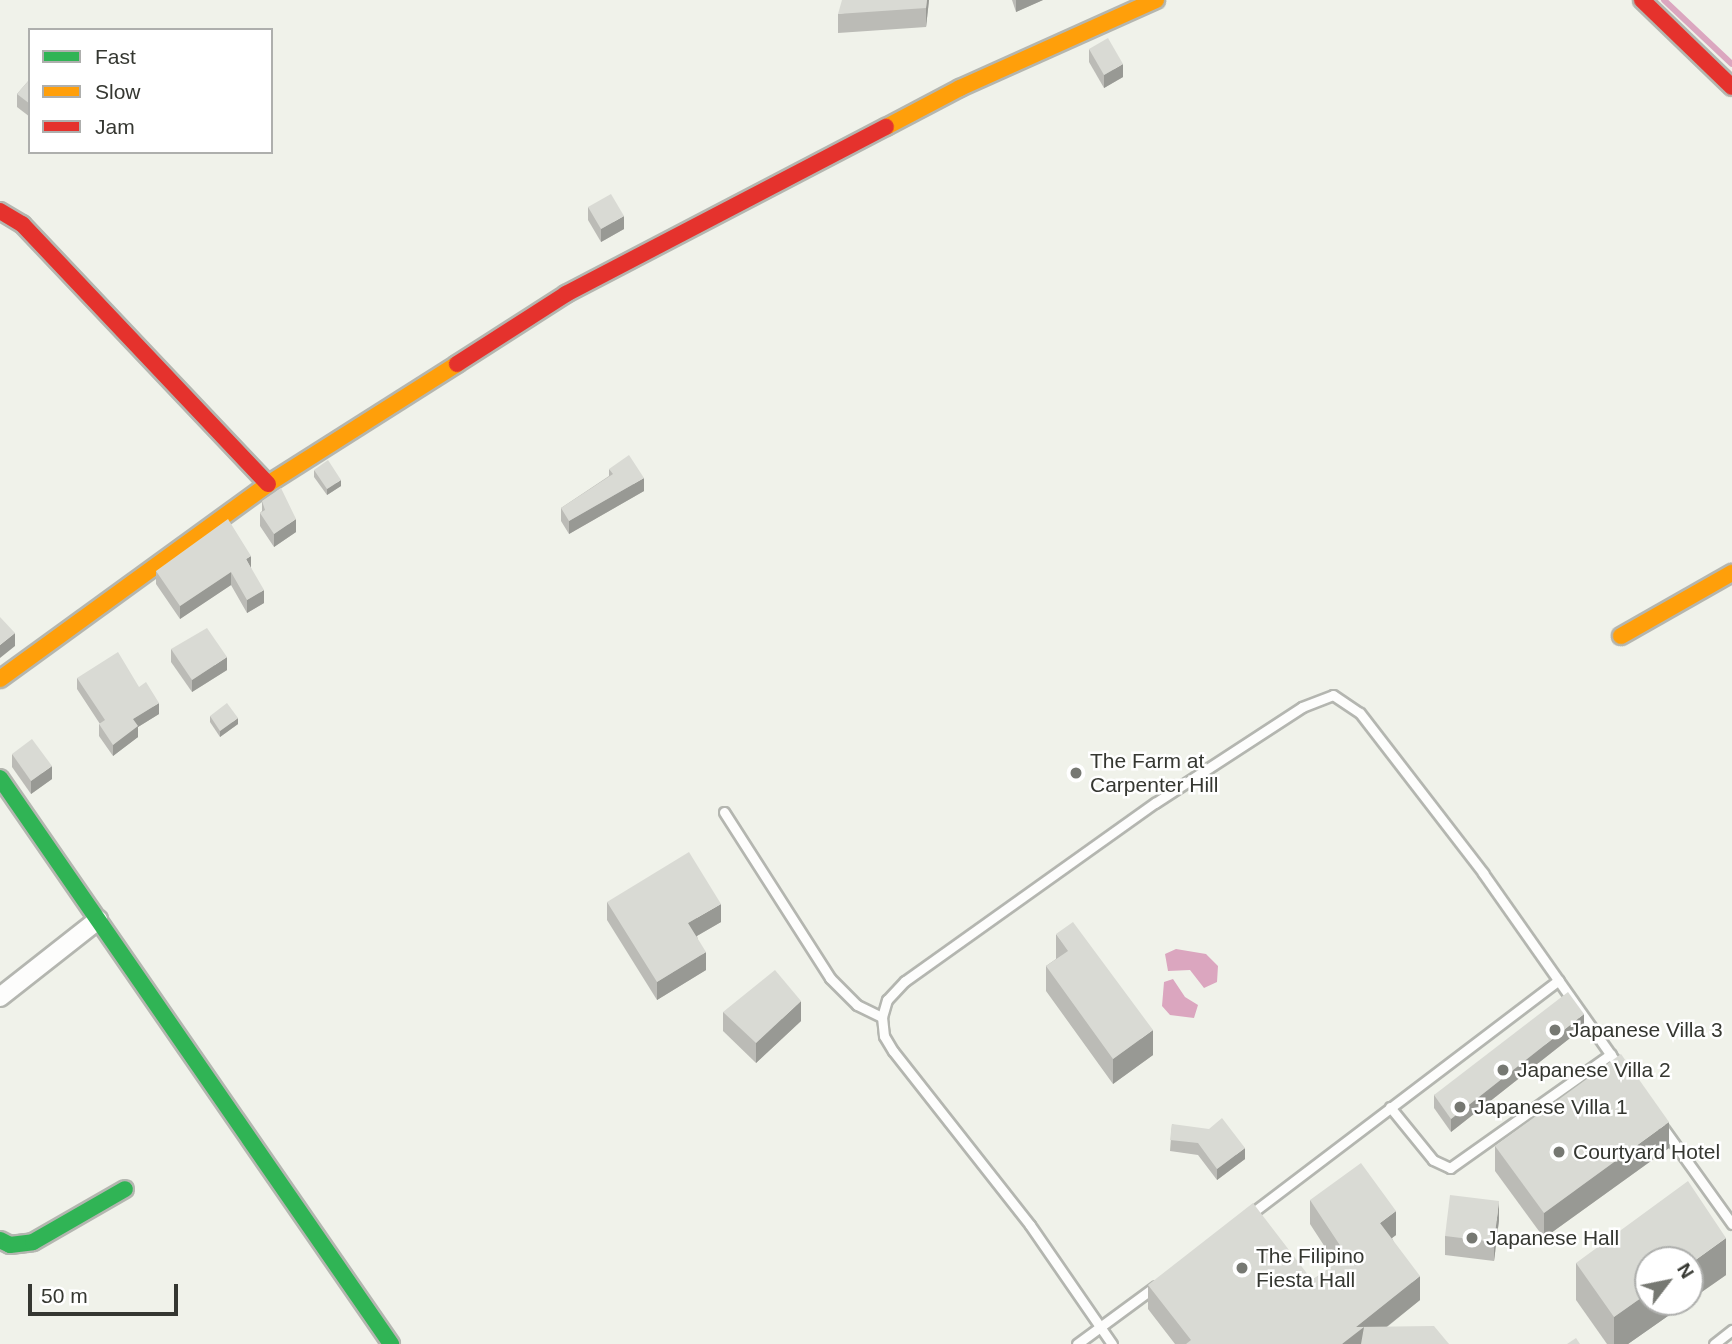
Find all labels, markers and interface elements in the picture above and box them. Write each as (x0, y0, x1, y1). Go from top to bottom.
legend (28, 28, 273, 154)
text: Fast (95, 45, 136, 68)
text: Slow (95, 80, 141, 103)
text: Jam (95, 115, 135, 138)
place label: The Farm at Carpenter Hill (1090, 748, 1218, 798)
marker: The Farm at Carpenter Hill (1068, 765, 1084, 781)
place label: Japanese Villa 3 (1569, 1017, 1723, 1043)
marker: Japanese Villa 3 (1547, 1022, 1563, 1038)
place label: Japanese Villa 2 (1517, 1057, 1671, 1083)
marker: Japanese Villa 2 (1495, 1062, 1511, 1078)
place label: Japanese Villa 1 (1474, 1094, 1628, 1120)
marker: Japanese Villa 1 (1452, 1099, 1468, 1115)
place label: Courtyard Hotel (1573, 1139, 1720, 1165)
marker: Courtyard Hotel (1551, 1144, 1567, 1160)
place label: Japanese Hall (1486, 1225, 1619, 1251)
marker: Japanese Hall (1464, 1230, 1480, 1246)
place label: The Filipino Fiesta Hall (1256, 1243, 1365, 1293)
north arrow (1634, 1246, 1704, 1316)
text: N (1673, 1259, 1698, 1282)
marker: The Filipino Fiesta Hall (1234, 1260, 1250, 1276)
scale bar (32, 1270, 182, 1314)
text: 50 m (41, 1284, 88, 1307)

